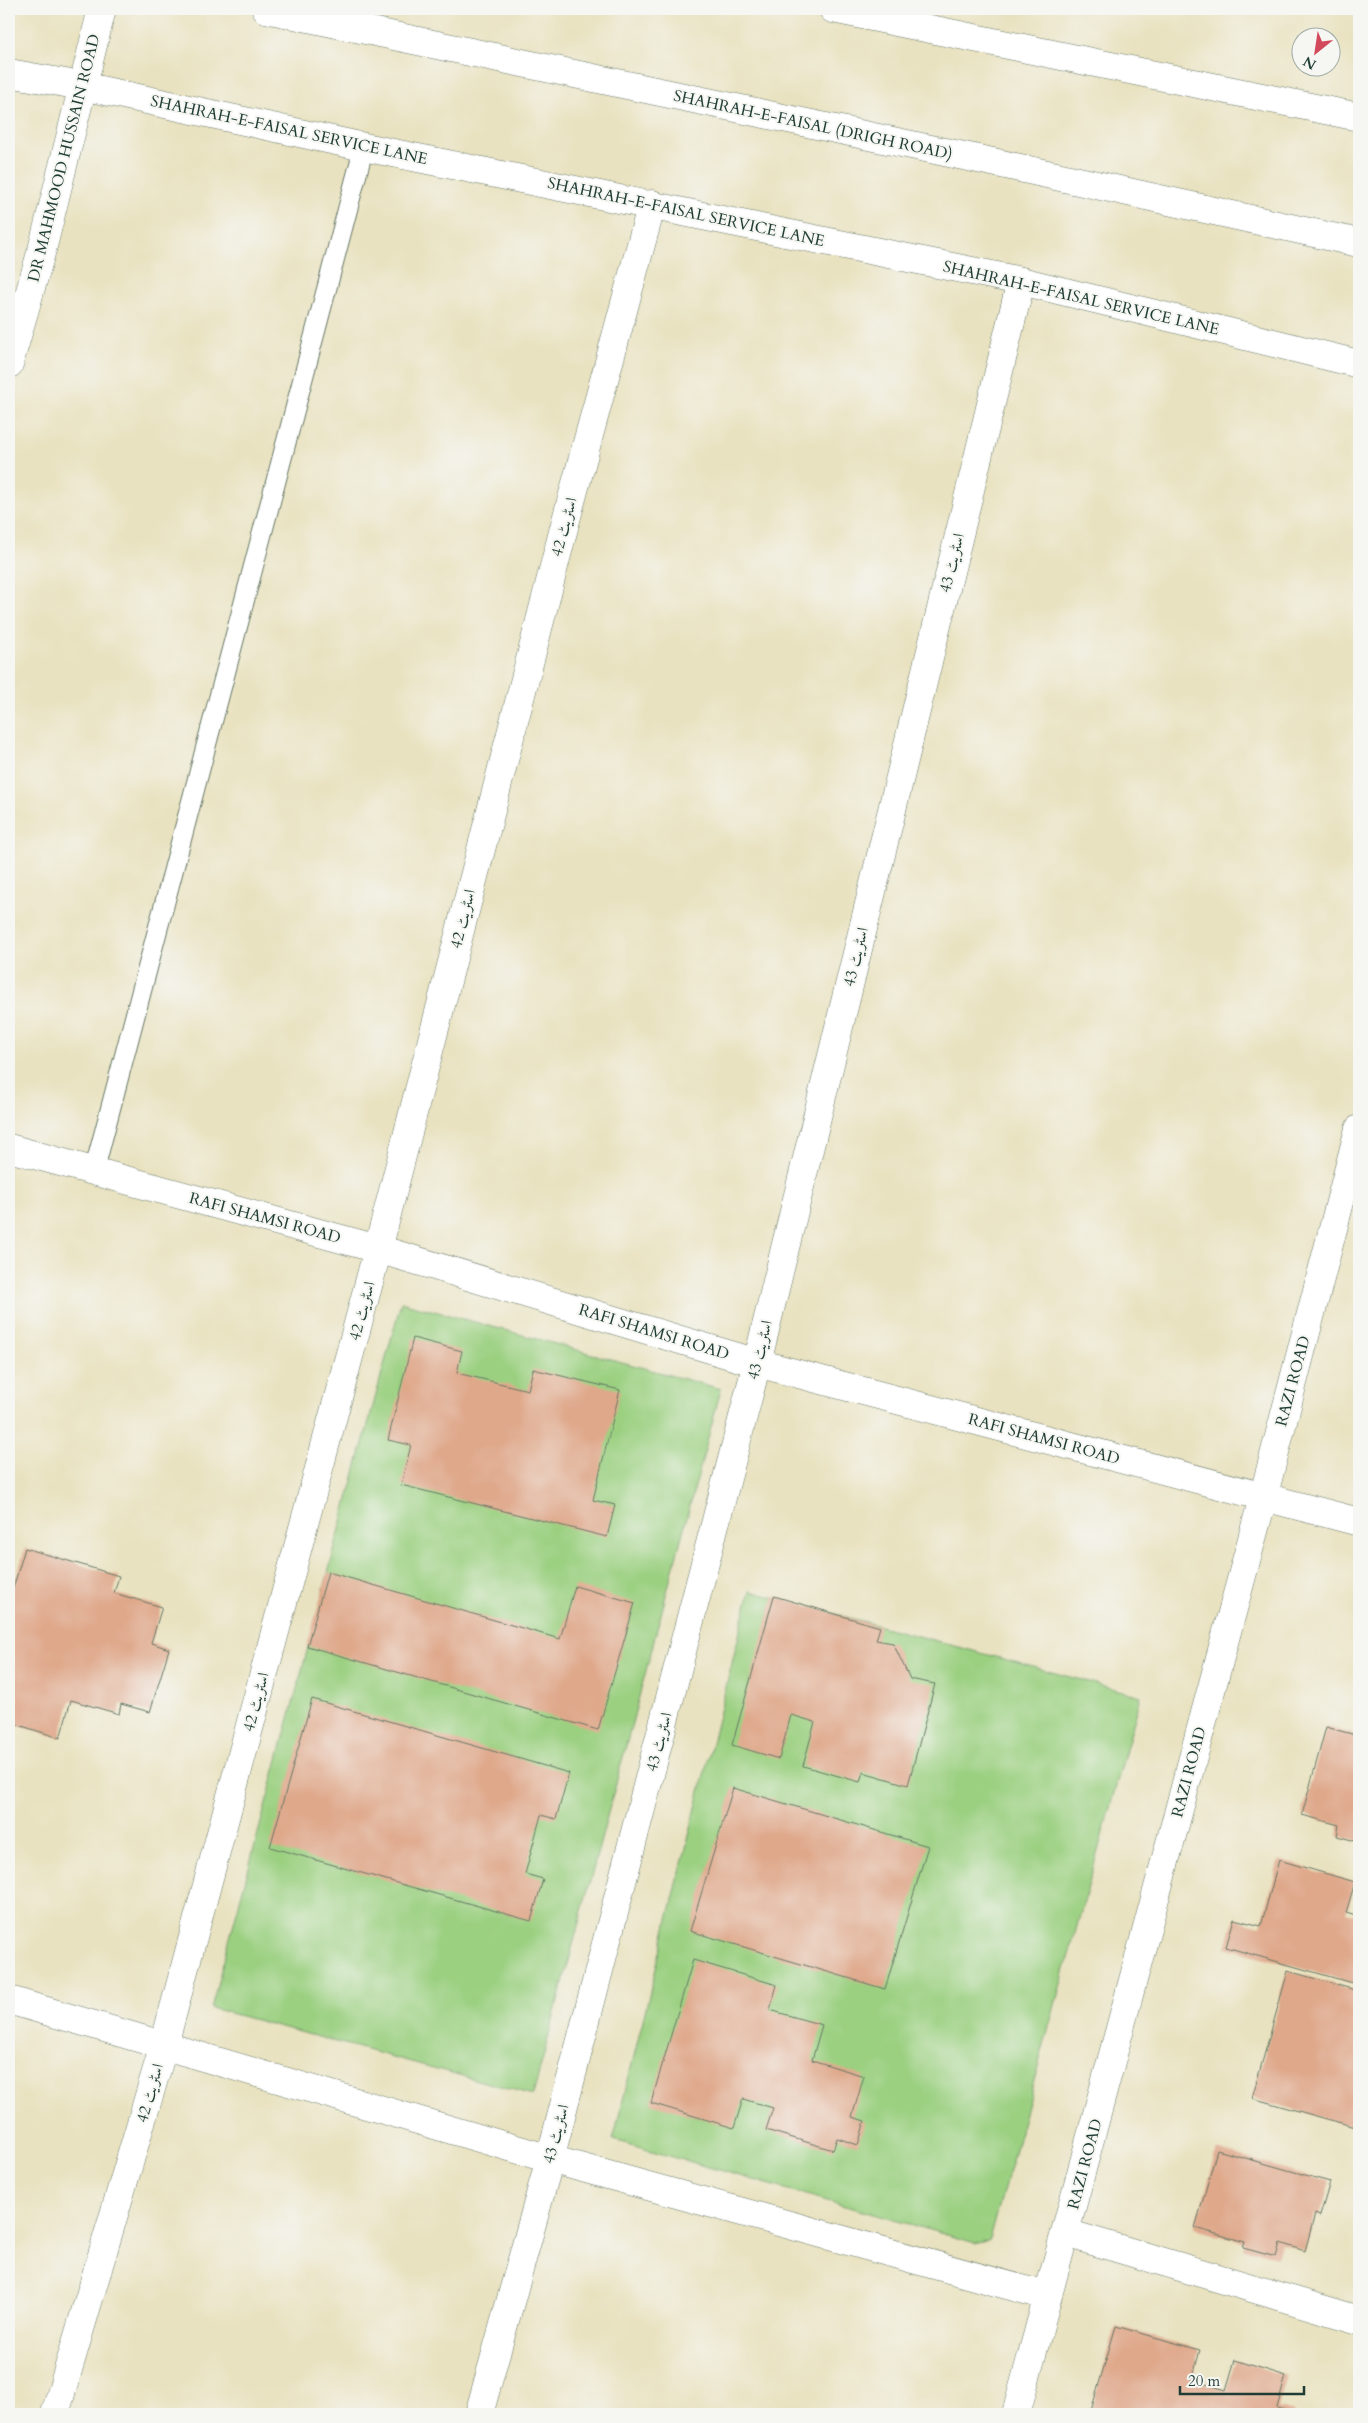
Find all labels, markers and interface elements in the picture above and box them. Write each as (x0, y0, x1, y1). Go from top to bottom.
north arrow (1290, 28, 1340, 78)
street label: DR MAHMOOD HUSSAIN ROAD (23, 32, 105, 284)
text: N (1300, 52, 1320, 74)
street label: SHAHRAH-E-FAISAL (DRIGH ROAD) (671, 85, 955, 165)
street label: SHAHRAH-E-FAISAL SERVICE LANE (148, 90, 430, 170)
street label: SHAHRAH-E-FAISAL SERVICE LANE (545, 172, 827, 252)
street label: SHAHRAH-E-FAISAL SERVICE LANE (941, 255, 1221, 341)
street label: اسٹریٹ 42 (546, 495, 582, 559)
street label: اسٹریٹ 43 (934, 531, 970, 595)
street label: اسٹریٹ 42 (445, 887, 481, 951)
street label: اسٹریٹ 43 (838, 925, 874, 989)
street label: RAFI SHAMSI ROAD (187, 1187, 343, 1249)
street label: اسٹریٹ 42 (344, 1279, 380, 1343)
street label: RAFI SHAMSI ROAD (576, 1299, 732, 1365)
street label: اسٹریٹ 43 (742, 1318, 778, 1382)
street label: RAZI ROAD (1270, 1333, 1316, 1429)
street label: RAFI SHAMSI ROAD (966, 1408, 1122, 1470)
street label: اسٹریٹ 42 (238, 1670, 274, 1734)
street label: اسٹریٹ 43 (641, 1710, 677, 1774)
street label: RAZI ROAD (1166, 1724, 1212, 1820)
street label: اسٹریٹ 42 (131, 2061, 169, 2125)
street label: اسٹریٹ 43 (538, 2102, 574, 2166)
street label: RAZI ROAD (1062, 2116, 1108, 2212)
scale bar (1180, 2363, 1304, 2395)
text: 20 m (1188, 2371, 1220, 2391)

